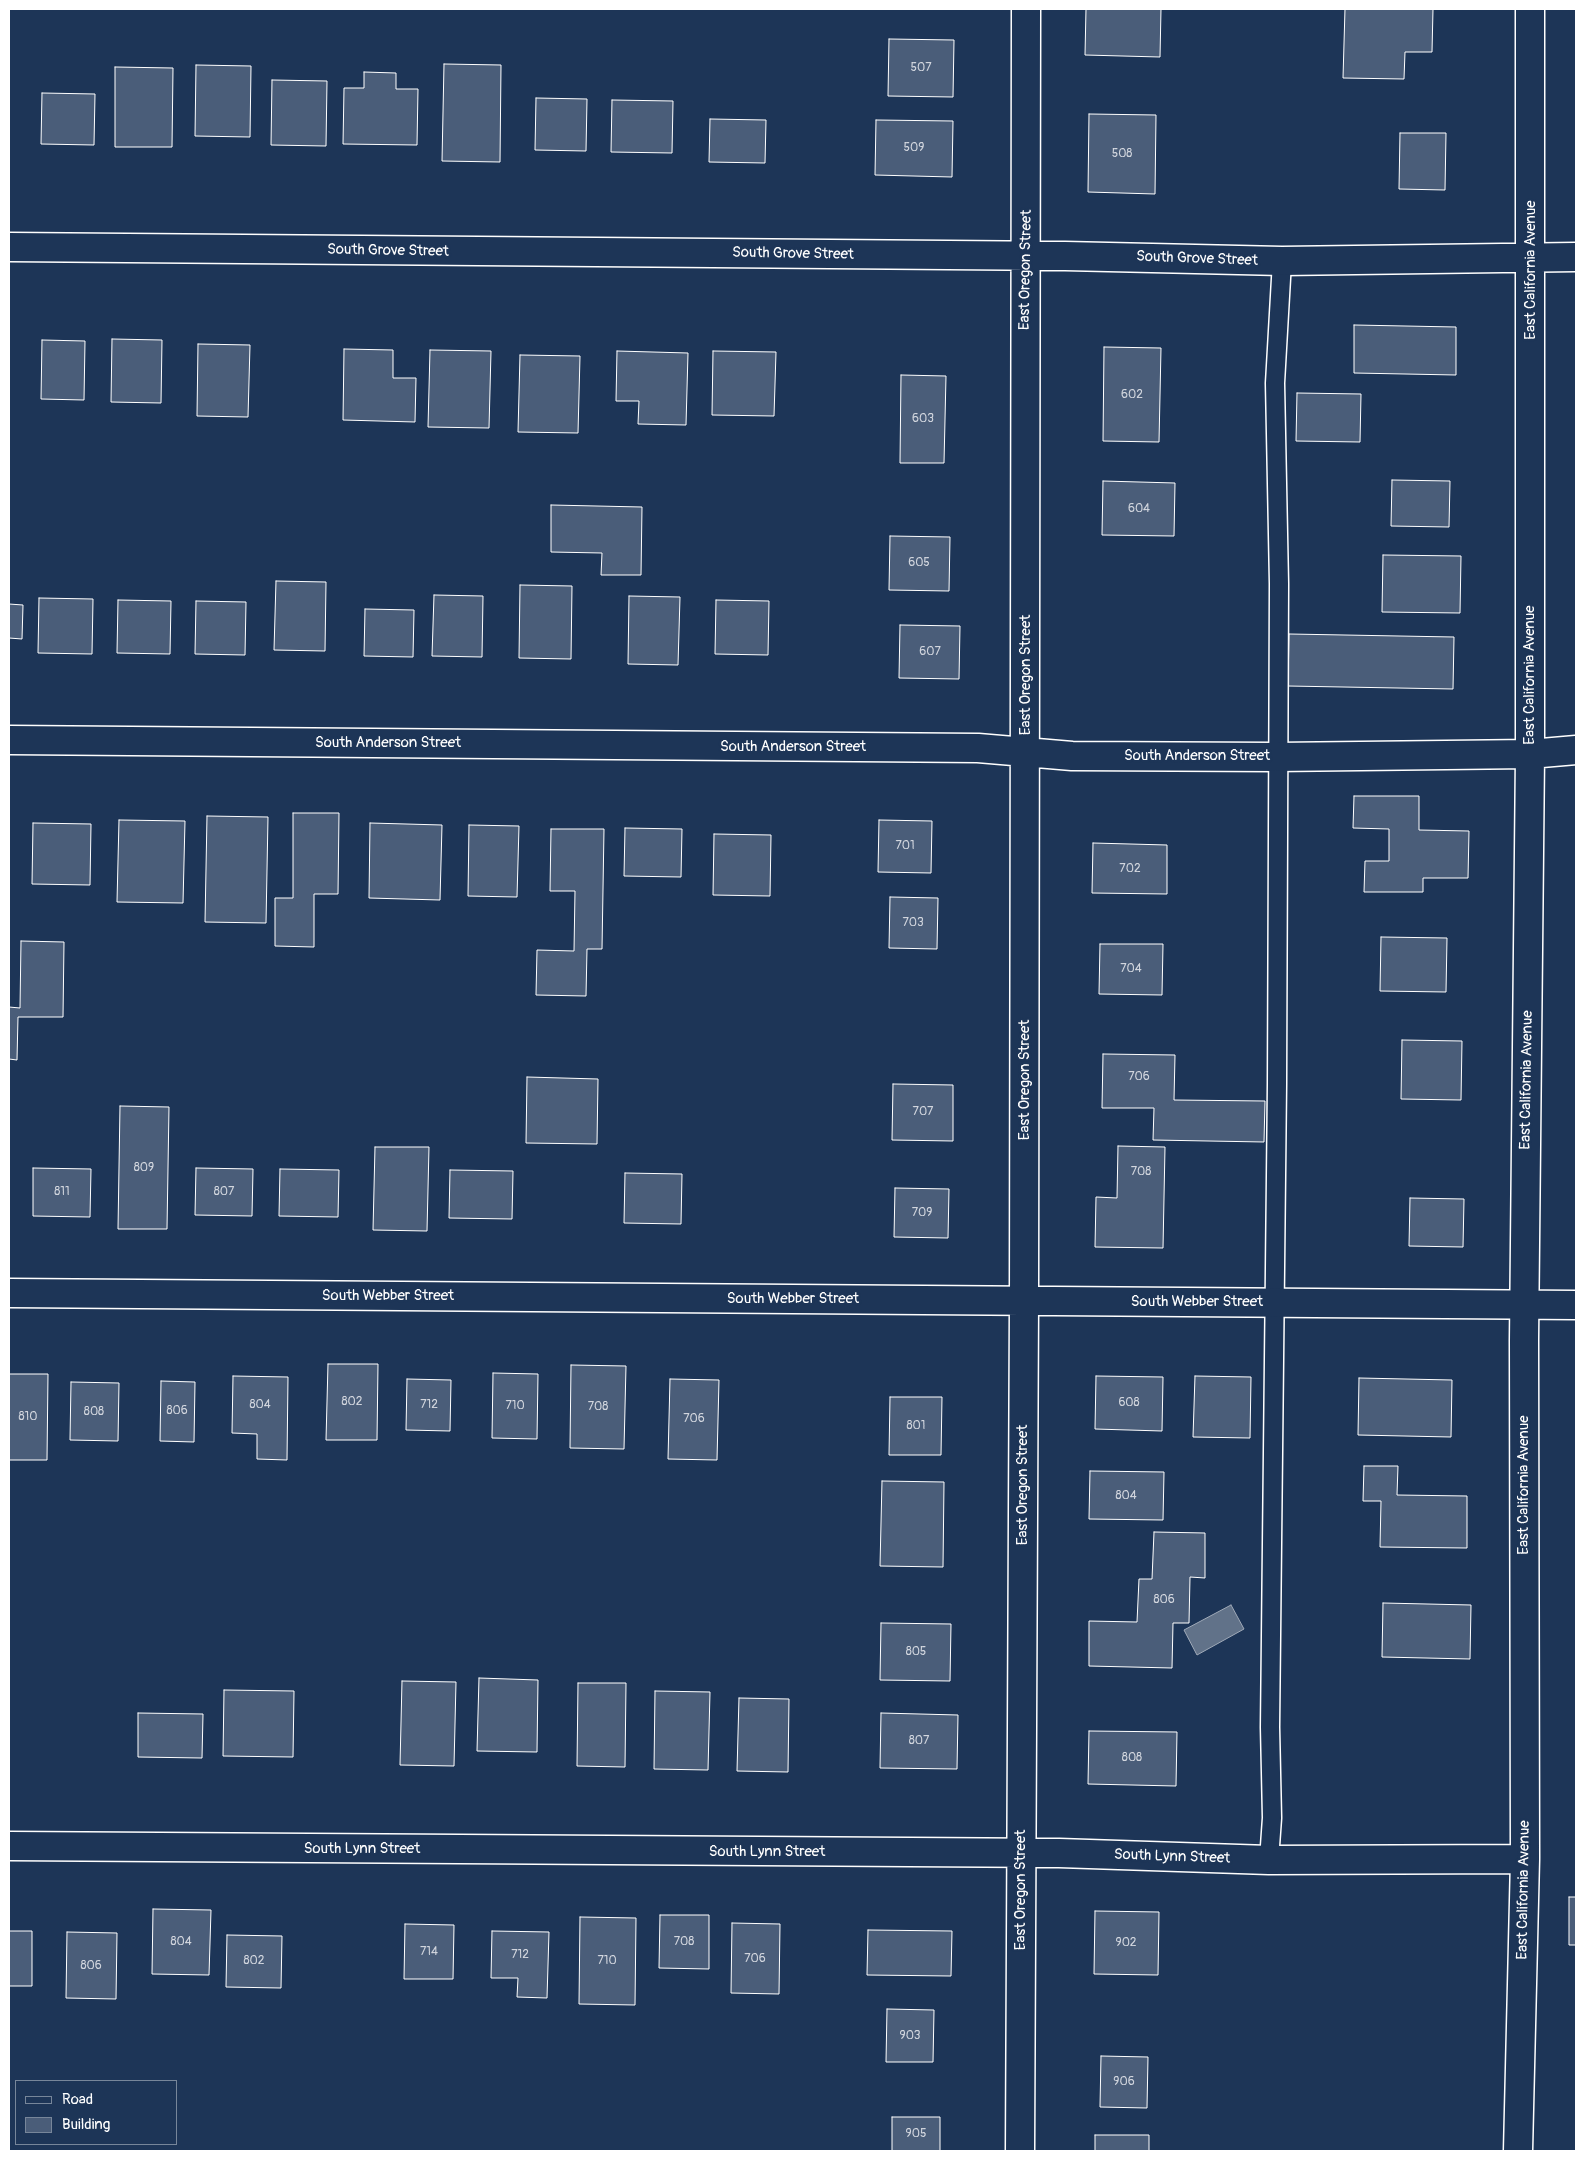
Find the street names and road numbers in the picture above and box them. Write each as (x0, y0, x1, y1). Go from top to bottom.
street label: East California Avenue (1522, 200, 1540, 340)
street label: East Oregon Street (1016, 210, 1036, 330)
street label: South Grove Street (327, 241, 449, 261)
street label: South Grove Street (732, 244, 854, 264)
street label: South Grove Street (1136, 248, 1258, 270)
street label: East California Avenue (1521, 605, 1539, 745)
street label: East Oregon Street (1017, 615, 1035, 735)
street label: South Anderson Street (315, 734, 461, 752)
street label: South Anderson Street (720, 738, 866, 756)
street label: South Anderson Street (1124, 747, 1270, 765)
street label: East California Avenue (1517, 1010, 1537, 1150)
street label: East Oregon Street (1016, 1020, 1034, 1140)
street label: South Webber Street (322, 1287, 454, 1305)
street label: South Webber Street (727, 1290, 859, 1308)
street label: South Webber Street (1131, 1293, 1263, 1311)
street label: East California Avenue (1515, 1415, 1533, 1555)
street label: East Oregon Street (1014, 1425, 1032, 1545)
street label: East California Avenue (1514, 1820, 1534, 1960)
street label: East Oregon Street (1012, 1830, 1030, 1950)
street label: South Lynn Street (304, 1840, 420, 1858)
street label: South Lynn Street (709, 1843, 825, 1861)
street label: South Lynn Street (1113, 1846, 1231, 1868)

